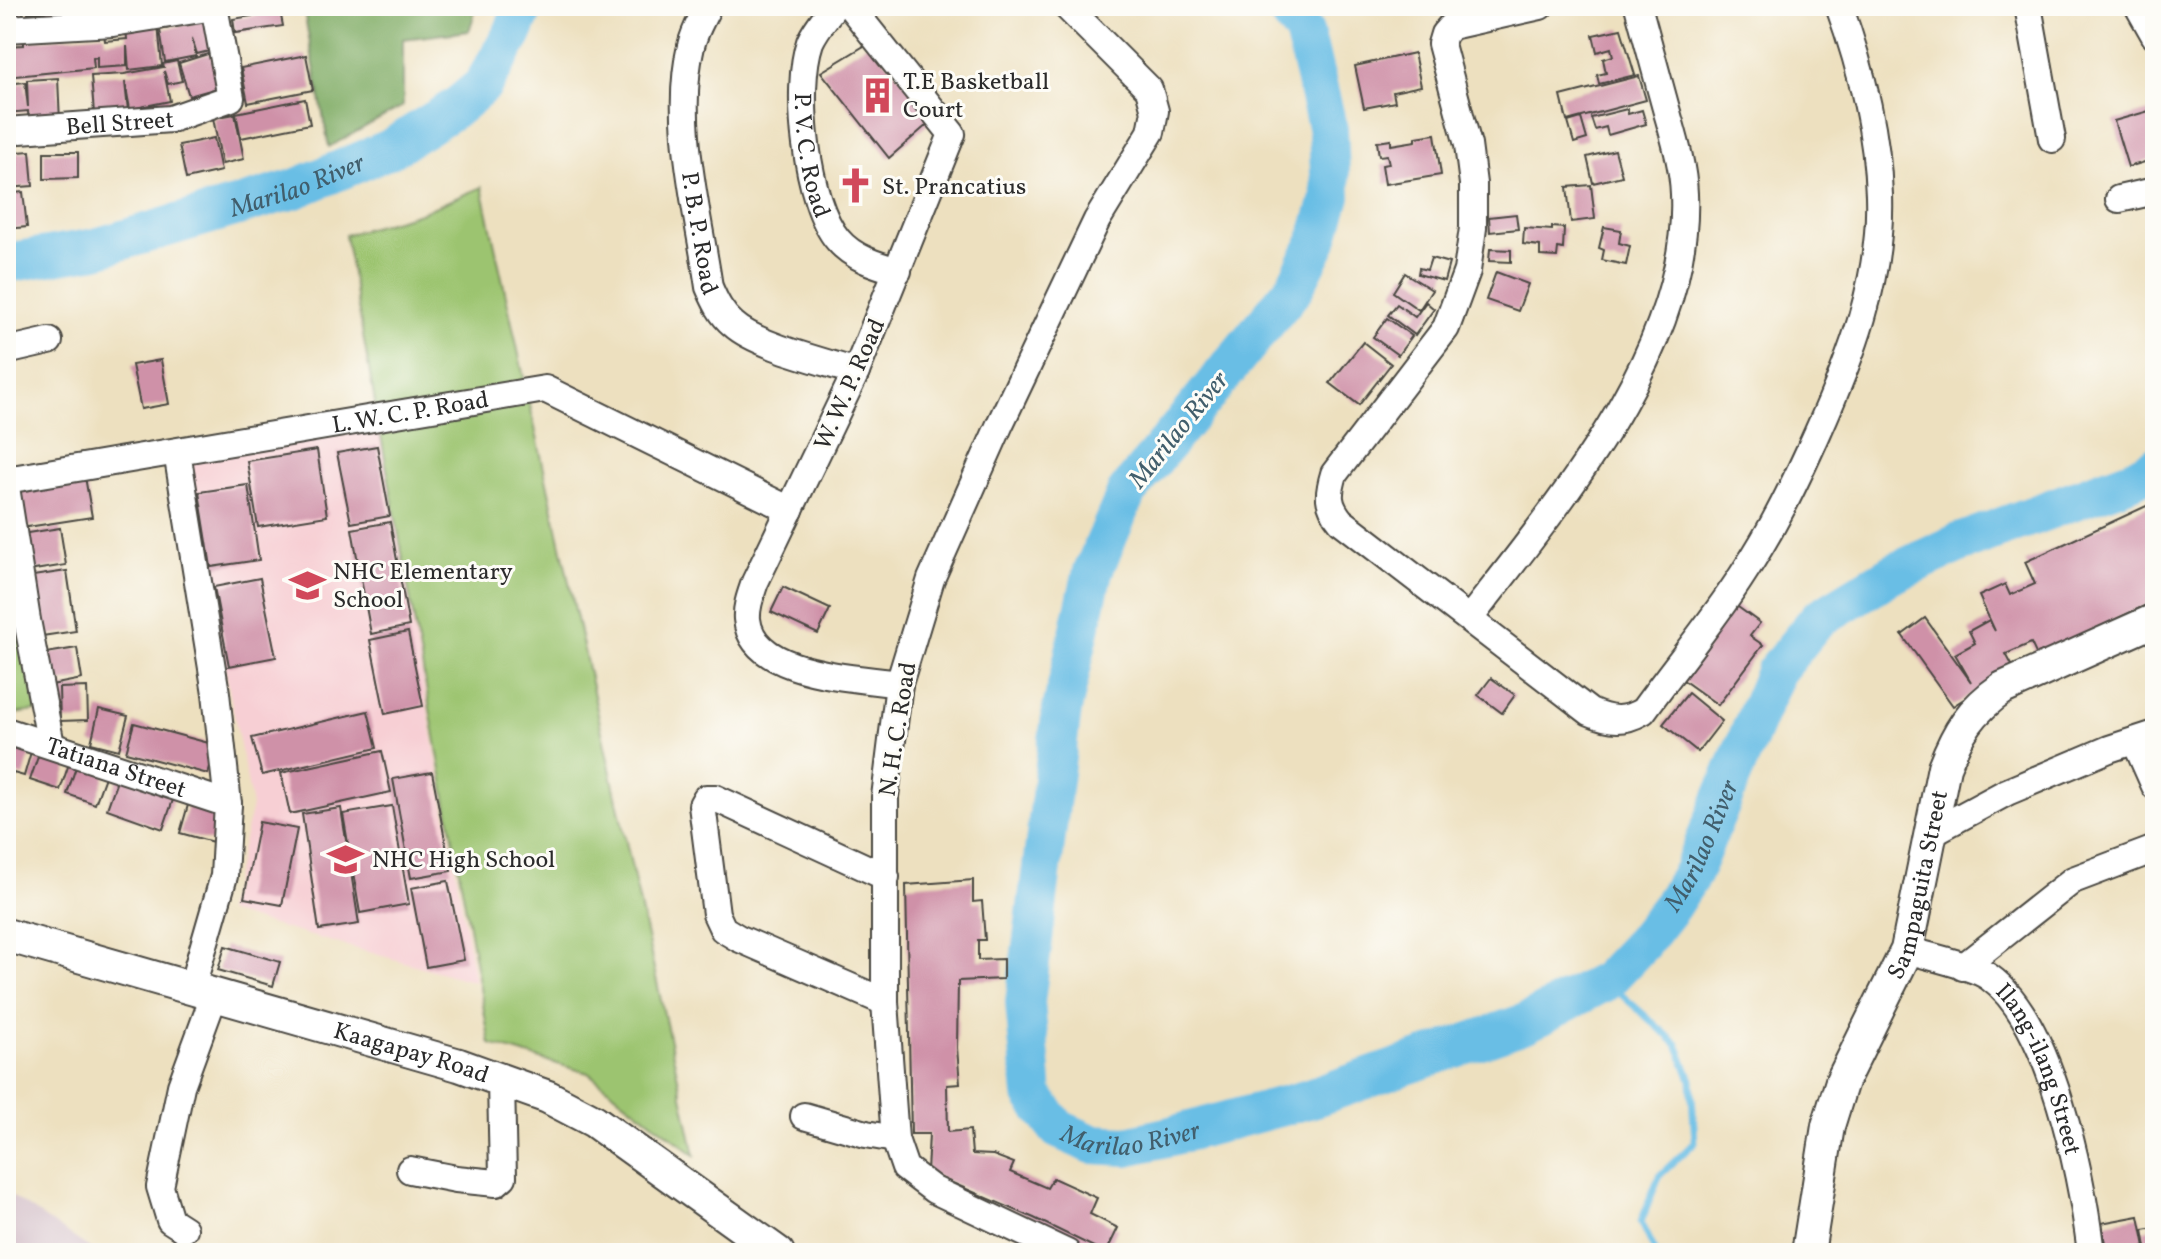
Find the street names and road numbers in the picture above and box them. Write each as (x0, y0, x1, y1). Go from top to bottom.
street label: P. V. C. Road (784, 93, 838, 223)
street label: Bell Street (65, 104, 175, 146)
street label: P. B. P. Road (671, 170, 726, 301)
street label: W. W. P. Road (807, 314, 895, 456)
street label: L. W. C. P. Road (330, 384, 491, 444)
street label: N. H. C. Road (872, 660, 926, 799)
street label: Tatiana Street (41, 730, 190, 808)
street label: Sampaguita Street (1880, 787, 1958, 986)
street label: Ilang-ilang Street (1986, 976, 2088, 1159)
street label: Kaagapay Road (329, 1015, 493, 1093)

